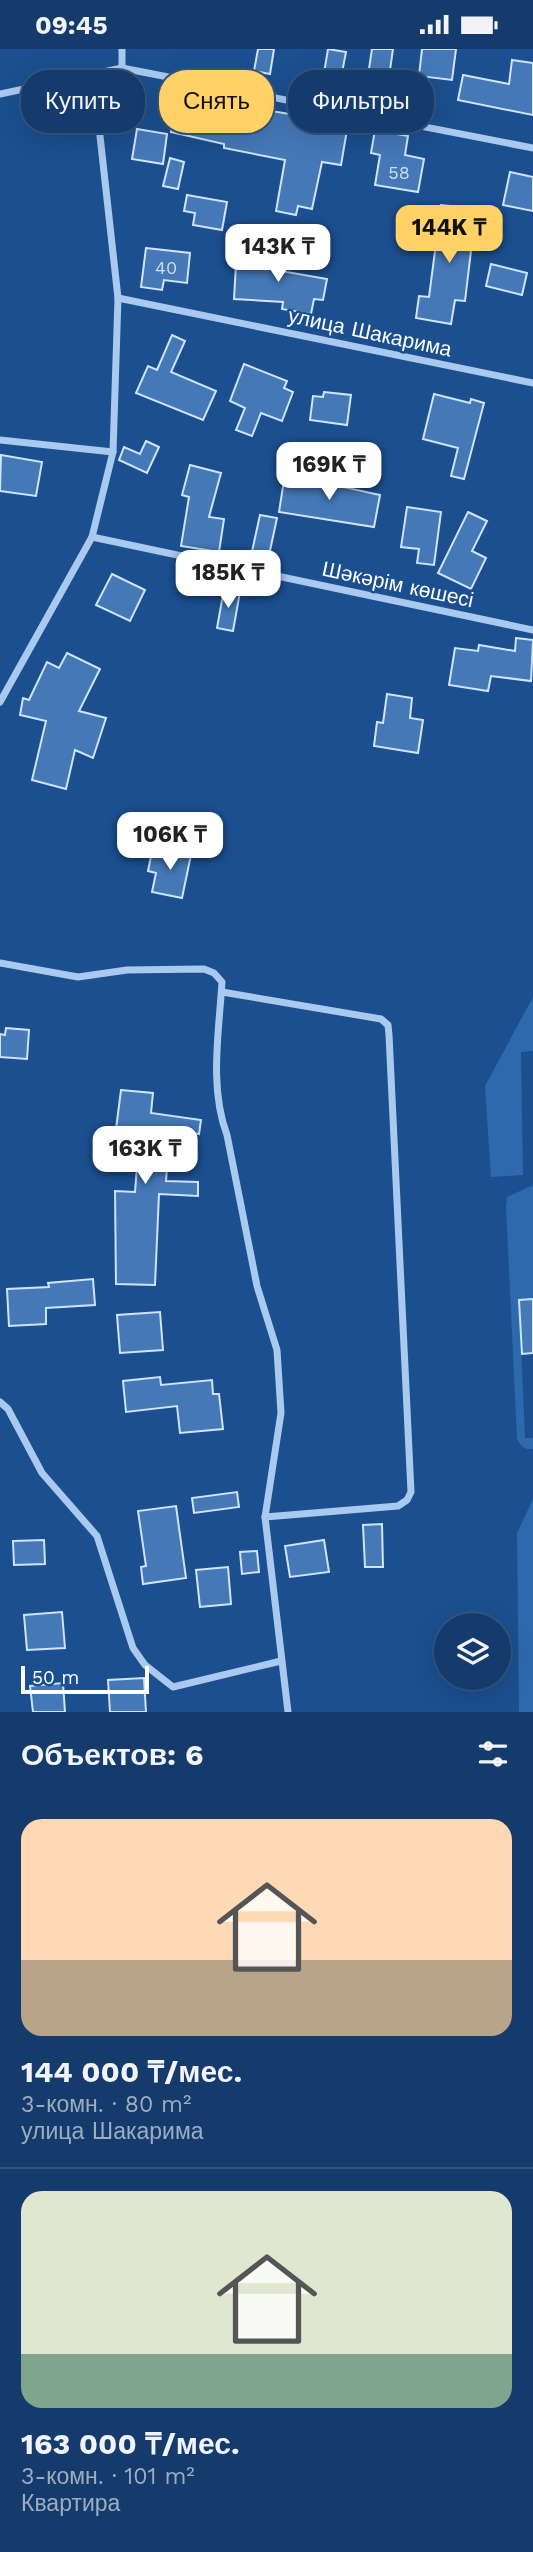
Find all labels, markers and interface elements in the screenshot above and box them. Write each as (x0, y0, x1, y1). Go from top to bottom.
text: 09:45 (35, 10, 108, 40)
chip: Купить (21, 70, 145, 133)
chip: Снять (159, 70, 274, 133)
chip: Фильтры (288, 70, 434, 133)
house number: 58 (388, 162, 410, 183)
pin: 144K ₸ (392, 205, 506, 265)
text: 144K ₸ (412, 214, 486, 241)
pin: 143K ₸ (221, 225, 335, 284)
text: 143K ₸ (241, 233, 315, 260)
house number: 40 (155, 257, 177, 278)
street label: улица Шакарима (286, 302, 454, 362)
pin: 169K ₸ (272, 442, 386, 502)
text: 169K ₸ (292, 451, 366, 478)
pin: 185K ₸ (171, 551, 285, 610)
street label: Шәкәрім көшесі (320, 556, 476, 612)
text: 185K ₸ (192, 559, 264, 586)
pin: 106K ₸ (113, 813, 227, 872)
text: 106K ₸ (133, 821, 207, 848)
pin: 163K ₸ (88, 1127, 202, 1186)
text: 163K ₸ (109, 1135, 181, 1162)
map controls (434, 1613, 511, 1690)
button: layers (434, 1613, 511, 1690)
scale bar (21, 1663, 149, 1695)
text: 50 m (32, 1666, 79, 1689)
icon: filters (474, 1735, 512, 1773)
text: Объектов: 6 (21, 1737, 204, 1772)
icon: home (204, 1864, 330, 1990)
text: 144 000 ₸/мес. (21, 2054, 242, 2089)
text: 3-комн. · 80 m² (21, 2091, 191, 2118)
text: улица Шакарима (21, 2118, 204, 2145)
icon: home (204, 2236, 330, 2362)
text: 163 000 ₸/мес. (21, 2426, 240, 2461)
text: 3-комн. · 101 m² (21, 2463, 195, 2490)
text: Квартира (21, 2490, 120, 2517)

